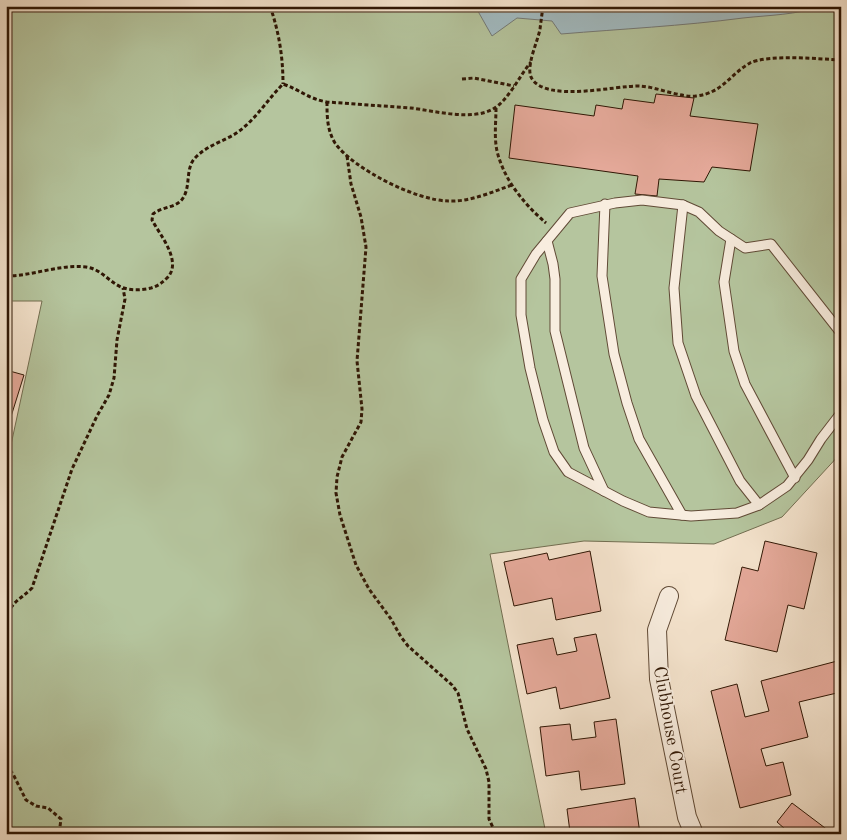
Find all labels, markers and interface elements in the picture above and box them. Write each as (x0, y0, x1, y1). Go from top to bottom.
street label: Clubhouse Court (650, 665, 690, 796)

